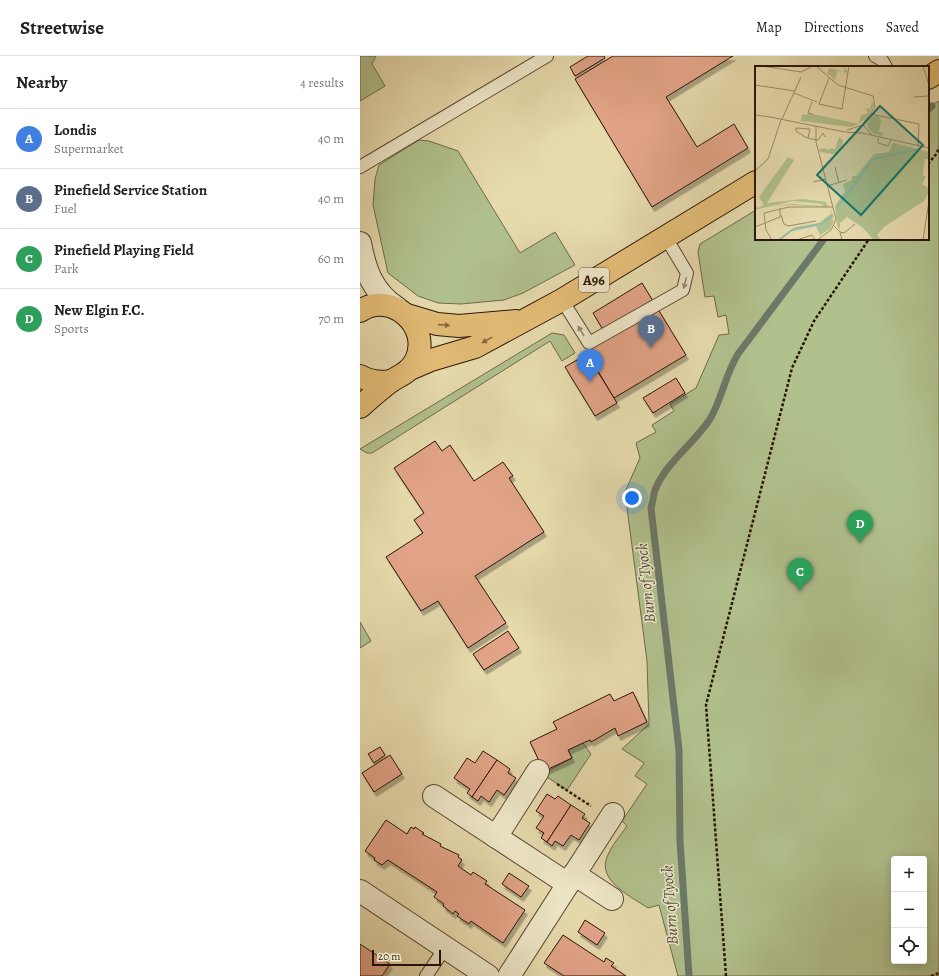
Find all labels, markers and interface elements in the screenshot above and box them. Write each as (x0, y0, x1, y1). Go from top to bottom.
text: Streetwise (20, 15, 104, 41)
text: Map (756, 18, 782, 37)
text: Directions (804, 18, 864, 37)
text: Saved (886, 18, 919, 37)
inset map (755, 66, 929, 240)
text: Nearby (16, 71, 67, 94)
text: 4 results (300, 74, 344, 91)
text: Londis (54, 120, 97, 140)
text: A (25, 130, 33, 147)
text: 40 m (318, 130, 344, 147)
text: Supermarket (54, 140, 124, 157)
text: Pinefield Service Station (54, 180, 207, 200)
text: B (25, 190, 33, 207)
text: 40 m (318, 190, 344, 207)
text: Fuel (54, 200, 77, 217)
text: Pinefield Playing Field (54, 240, 194, 260)
text: C (25, 250, 33, 267)
text: 60 m (318, 250, 344, 267)
text: Park (54, 260, 78, 277)
road number: A96 (579, 268, 609, 292)
one-way arrow (681, 277, 687, 289)
text: New Elgin F.C. (54, 300, 145, 320)
text: D (24, 310, 34, 327)
text: 70 m (318, 310, 344, 327)
pin: B (638, 315, 664, 348)
text: Sports (54, 320, 89, 337)
one-way arrow (438, 321, 450, 328)
one-way arrow (578, 325, 585, 337)
one-way arrow (481, 337, 493, 344)
pin: A (577, 349, 603, 382)
your location (622, 488, 642, 508)
pin: D (847, 510, 873, 543)
water label: Burn of Tyock (631, 542, 661, 624)
pin: C (787, 558, 813, 591)
map controls (891, 856, 927, 964)
button: + (891, 856, 927, 892)
water label: Burn of Tyock (656, 864, 684, 946)
button: − (891, 892, 927, 928)
button: locate (891, 928, 927, 964)
scale bar (372, 948, 441, 967)
text: 20 m (378, 949, 400, 964)

